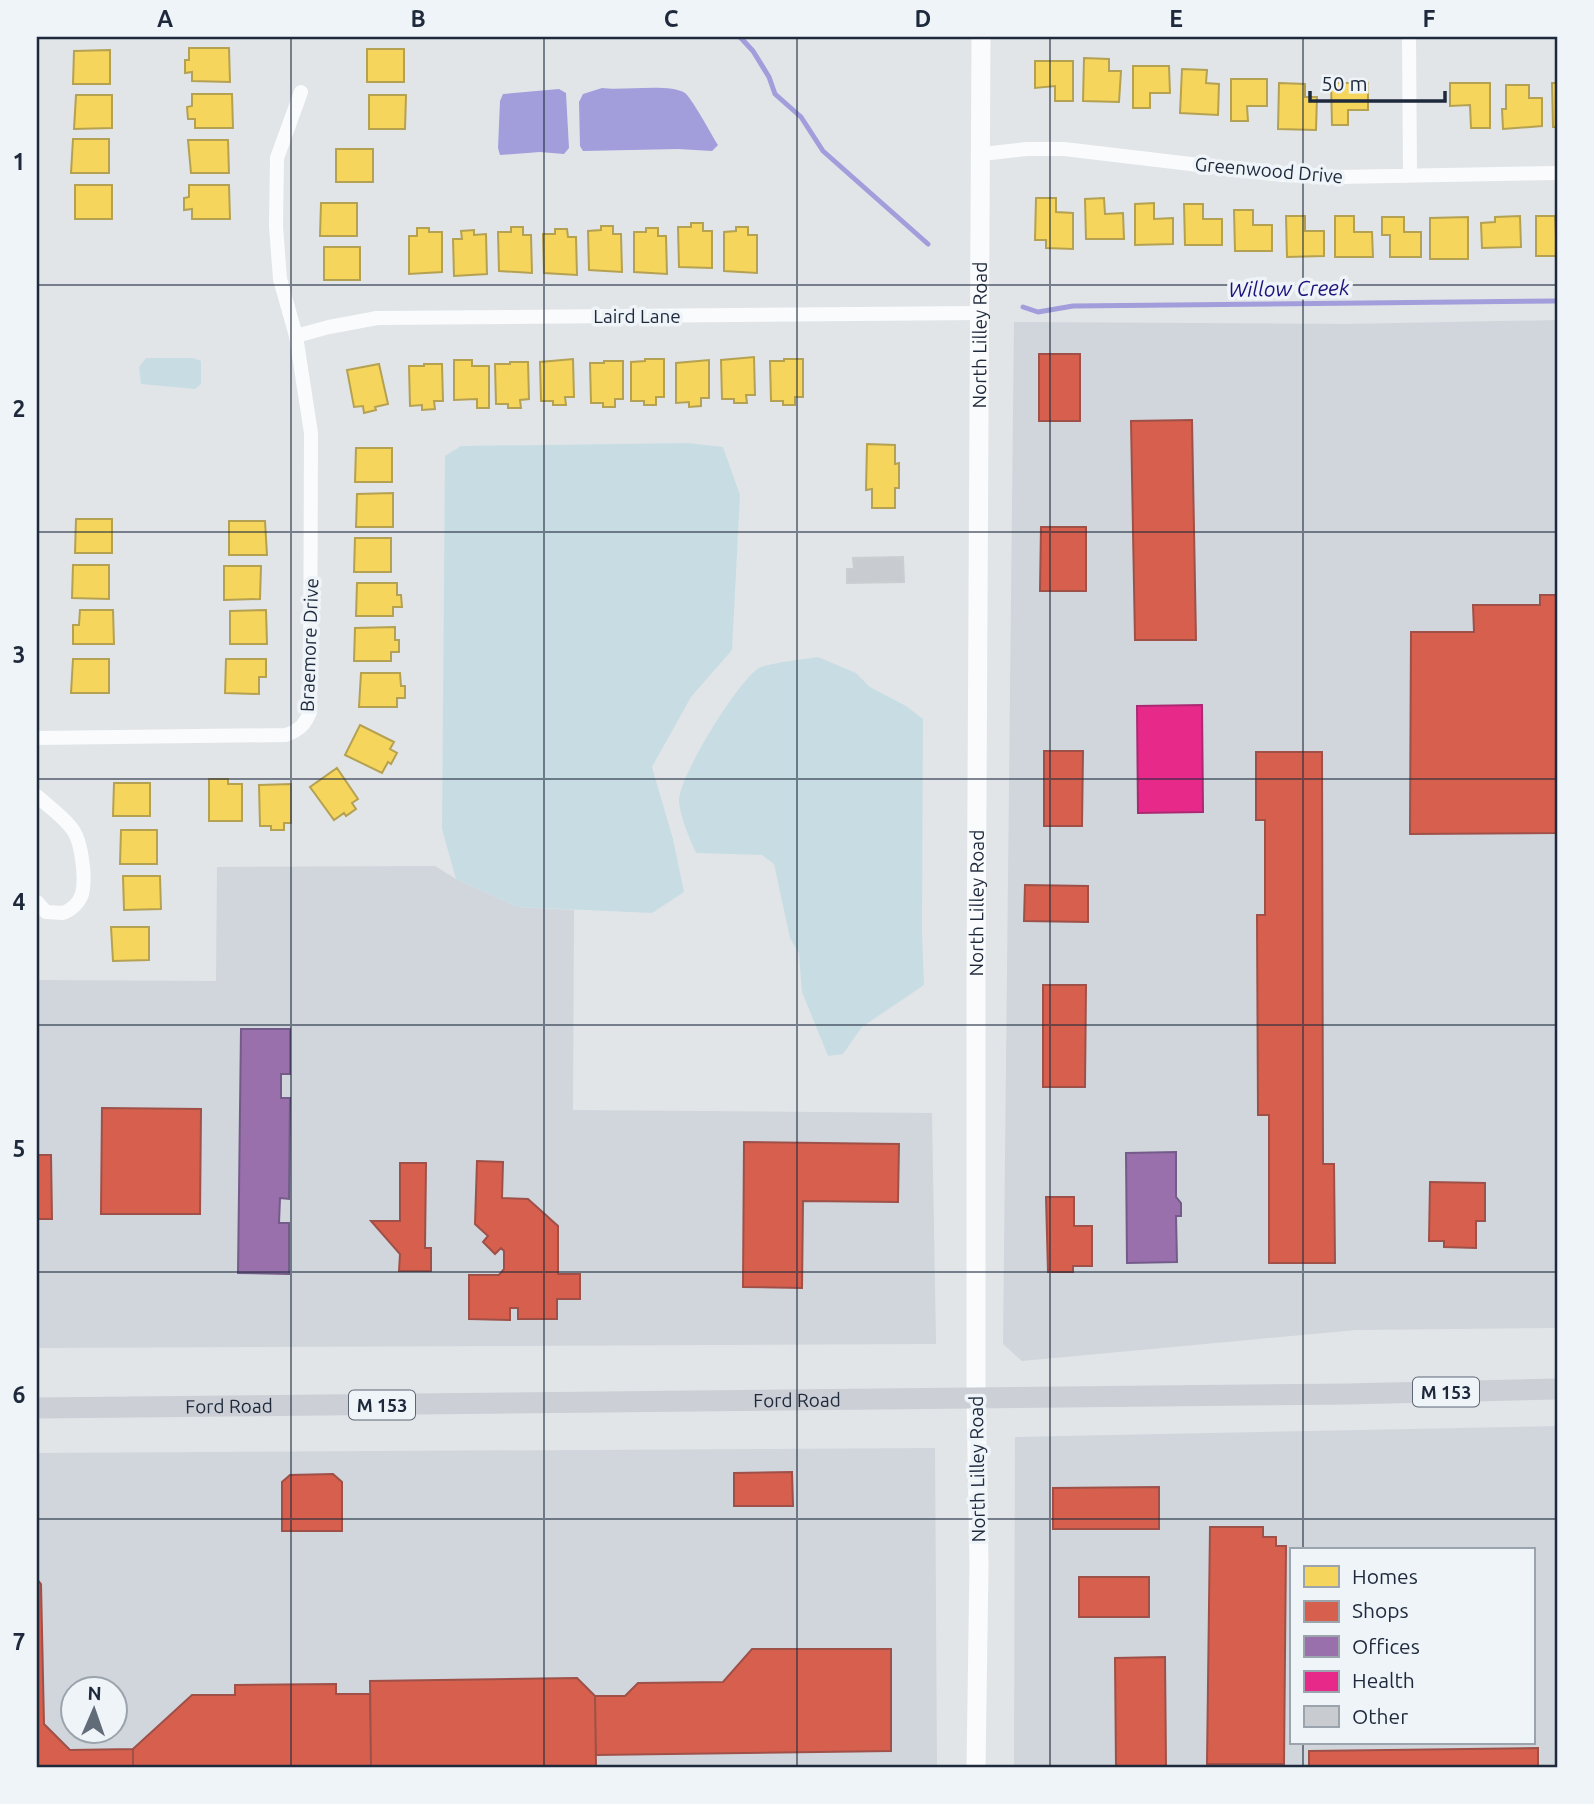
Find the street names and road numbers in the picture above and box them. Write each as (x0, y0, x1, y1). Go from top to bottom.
street label: Greenwood Drive (1194, 153, 1344, 187)
street label: North Lilley Road (968, 262, 991, 408)
street label: Laird Lane (593, 305, 681, 327)
street label: Braemore Drive (296, 578, 322, 712)
street label: North Lilley Road (965, 830, 988, 976)
road number: M 153 (1413, 1378, 1479, 1406)
street label: Ford Road (753, 1388, 841, 1411)
road number: M 153 (349, 1390, 415, 1420)
street label: Ford Road (185, 1394, 273, 1417)
street label: North Lilley Road (965, 1396, 989, 1542)

